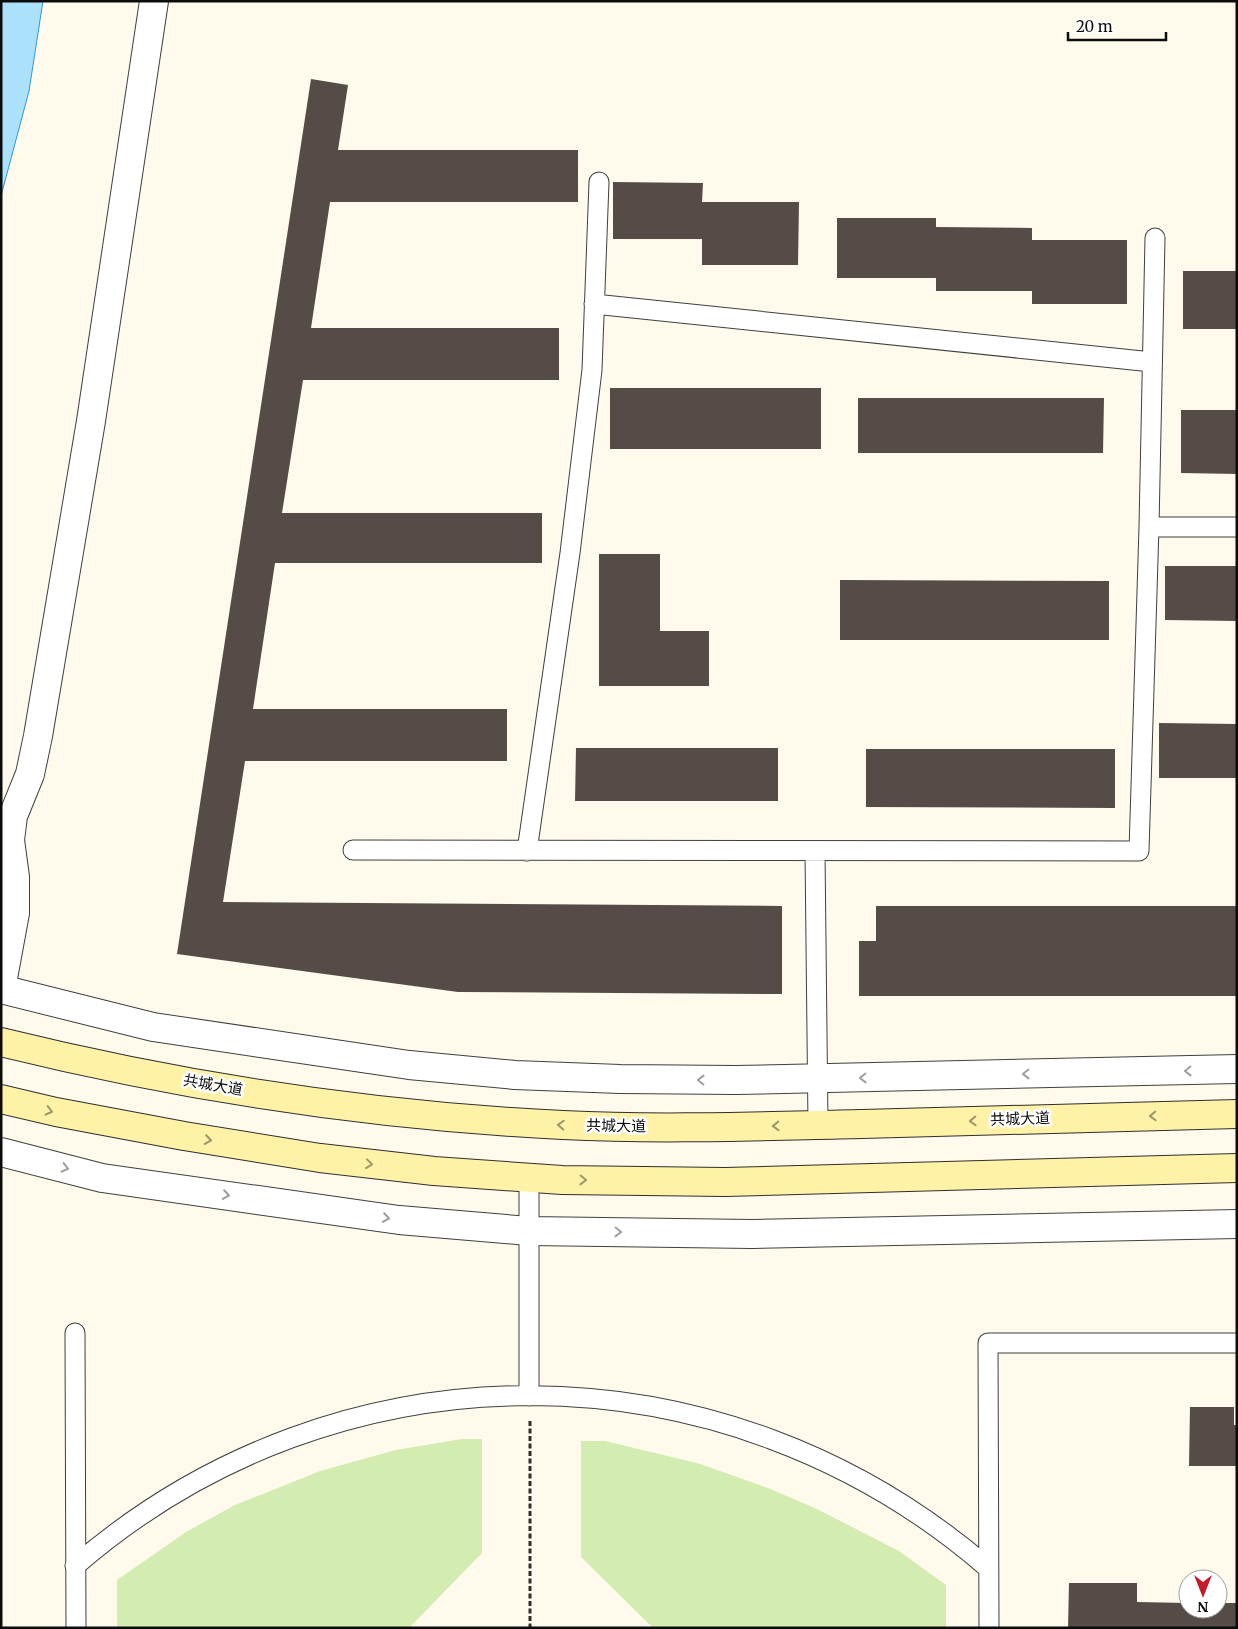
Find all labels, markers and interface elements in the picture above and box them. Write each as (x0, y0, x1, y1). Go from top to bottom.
scale bar (1068, 10, 1166, 42)
text: 20 m (1076, 17, 1113, 36)
one-way arrow (1184, 1065, 1192, 1076)
one-way arrow (1021, 1069, 1029, 1079)
street label: 共城大道 (182, 1070, 244, 1099)
one-way arrow (859, 1073, 866, 1083)
one-way arrow (696, 1075, 704, 1085)
one-way arrow (44, 1105, 52, 1115)
street label: 共城大道 (990, 1108, 1050, 1129)
one-way arrow (1149, 1111, 1156, 1121)
street label: 共城大道 (586, 1115, 646, 1136)
one-way arrow (969, 1115, 977, 1126)
one-way arrow (556, 1120, 564, 1131)
one-way arrow (771, 1121, 779, 1131)
one-way arrow (204, 1135, 213, 1145)
one-way arrow (365, 1158, 373, 1169)
one-way arrow (61, 1162, 70, 1173)
one-way arrow (580, 1175, 588, 1185)
one-way arrow (222, 1189, 230, 1200)
one-way arrow (383, 1212, 391, 1223)
one-way arrow (615, 1227, 623, 1237)
north arrow (1178, 1569, 1228, 1619)
text: N (1197, 1598, 1209, 1616)

